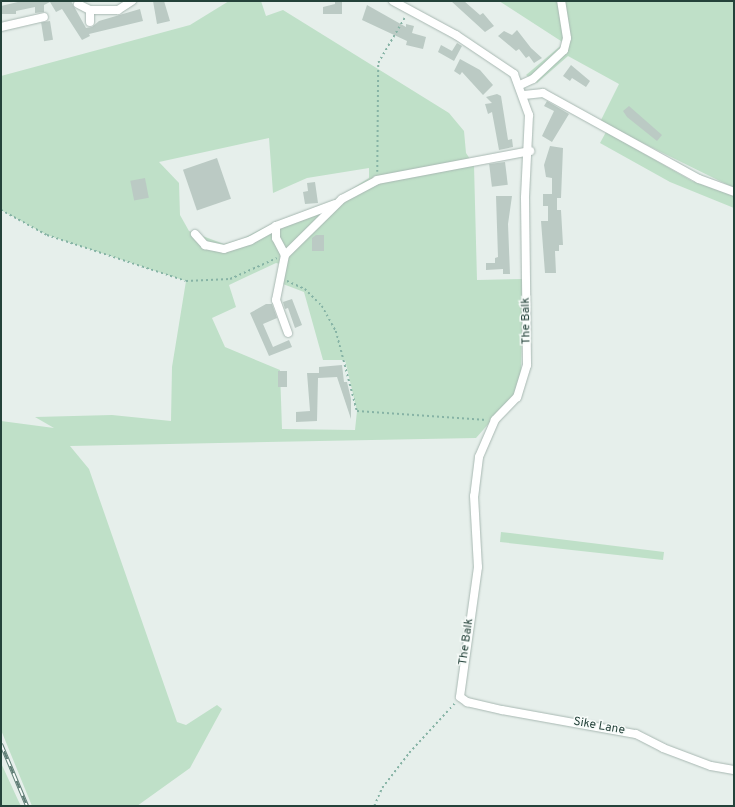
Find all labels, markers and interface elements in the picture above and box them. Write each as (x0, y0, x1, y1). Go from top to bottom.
street label: The Balk (519, 297, 535, 345)
street label: The Balk (457, 618, 477, 666)
street label: Sike Lane (572, 715, 626, 739)

